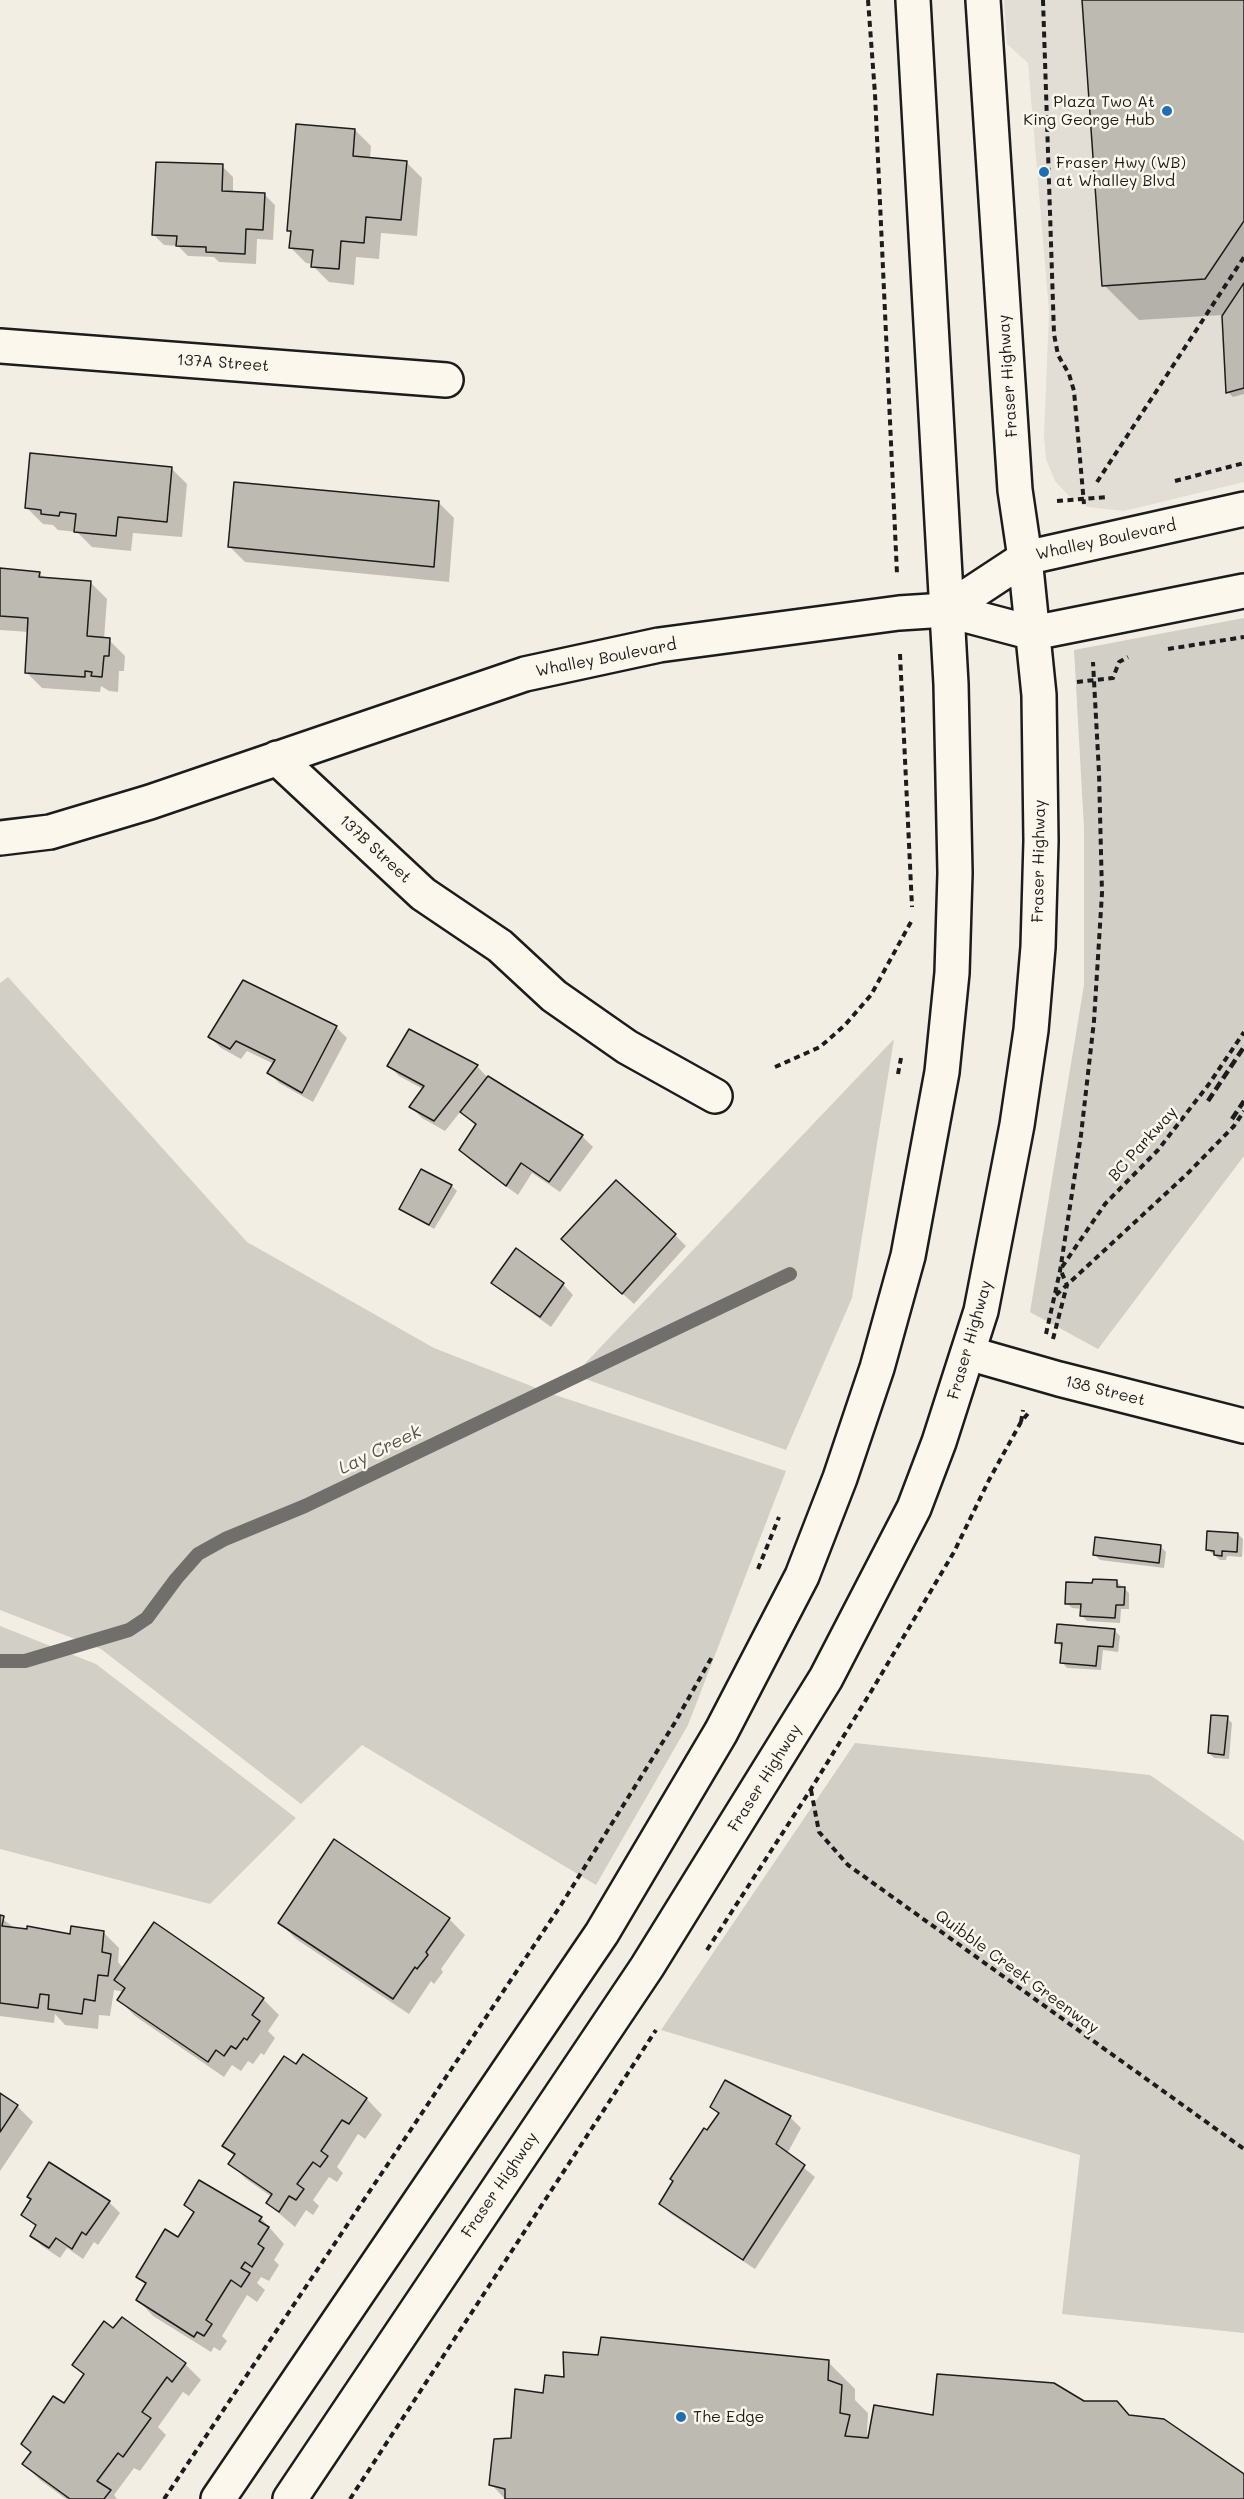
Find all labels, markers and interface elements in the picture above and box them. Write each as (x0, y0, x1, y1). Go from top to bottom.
place label: Plaza Two At King George Hub (1023, 92, 1155, 130)
marker: Plaza Two At King George Hub (1160, 104, 1174, 118)
place label: Fraser Hwy (WB) at Whalley Blvd (1056, 153, 1186, 191)
marker: Fraser Hwy (WB) at Whalley Blvd (1037, 165, 1051, 179)
street label: Fraser Highway (994, 314, 1022, 438)
street label: 137A Street (176, 350, 270, 376)
street label: Whalley Boulevard (1034, 516, 1178, 564)
street label: Whalley Boulevard (534, 635, 678, 681)
street label: Fraser Highway (1028, 799, 1050, 923)
street label: 137B Street (335, 811, 415, 887)
street label: BC Parkway (1105, 1103, 1181, 1185)
street label: Fraser Highway (944, 1278, 996, 1402)
street label: 138 Street (1063, 1372, 1147, 1410)
water label: Lay Creek (335, 1421, 425, 1479)
street label: Fraser Highway (724, 1721, 806, 1835)
street label: Quibble Creek Greenway (931, 1906, 1103, 2038)
street label: Fraser Highway (458, 2129, 542, 2241)
place label: The Edge (693, 2407, 764, 2427)
marker: The Edge (674, 2410, 688, 2424)

